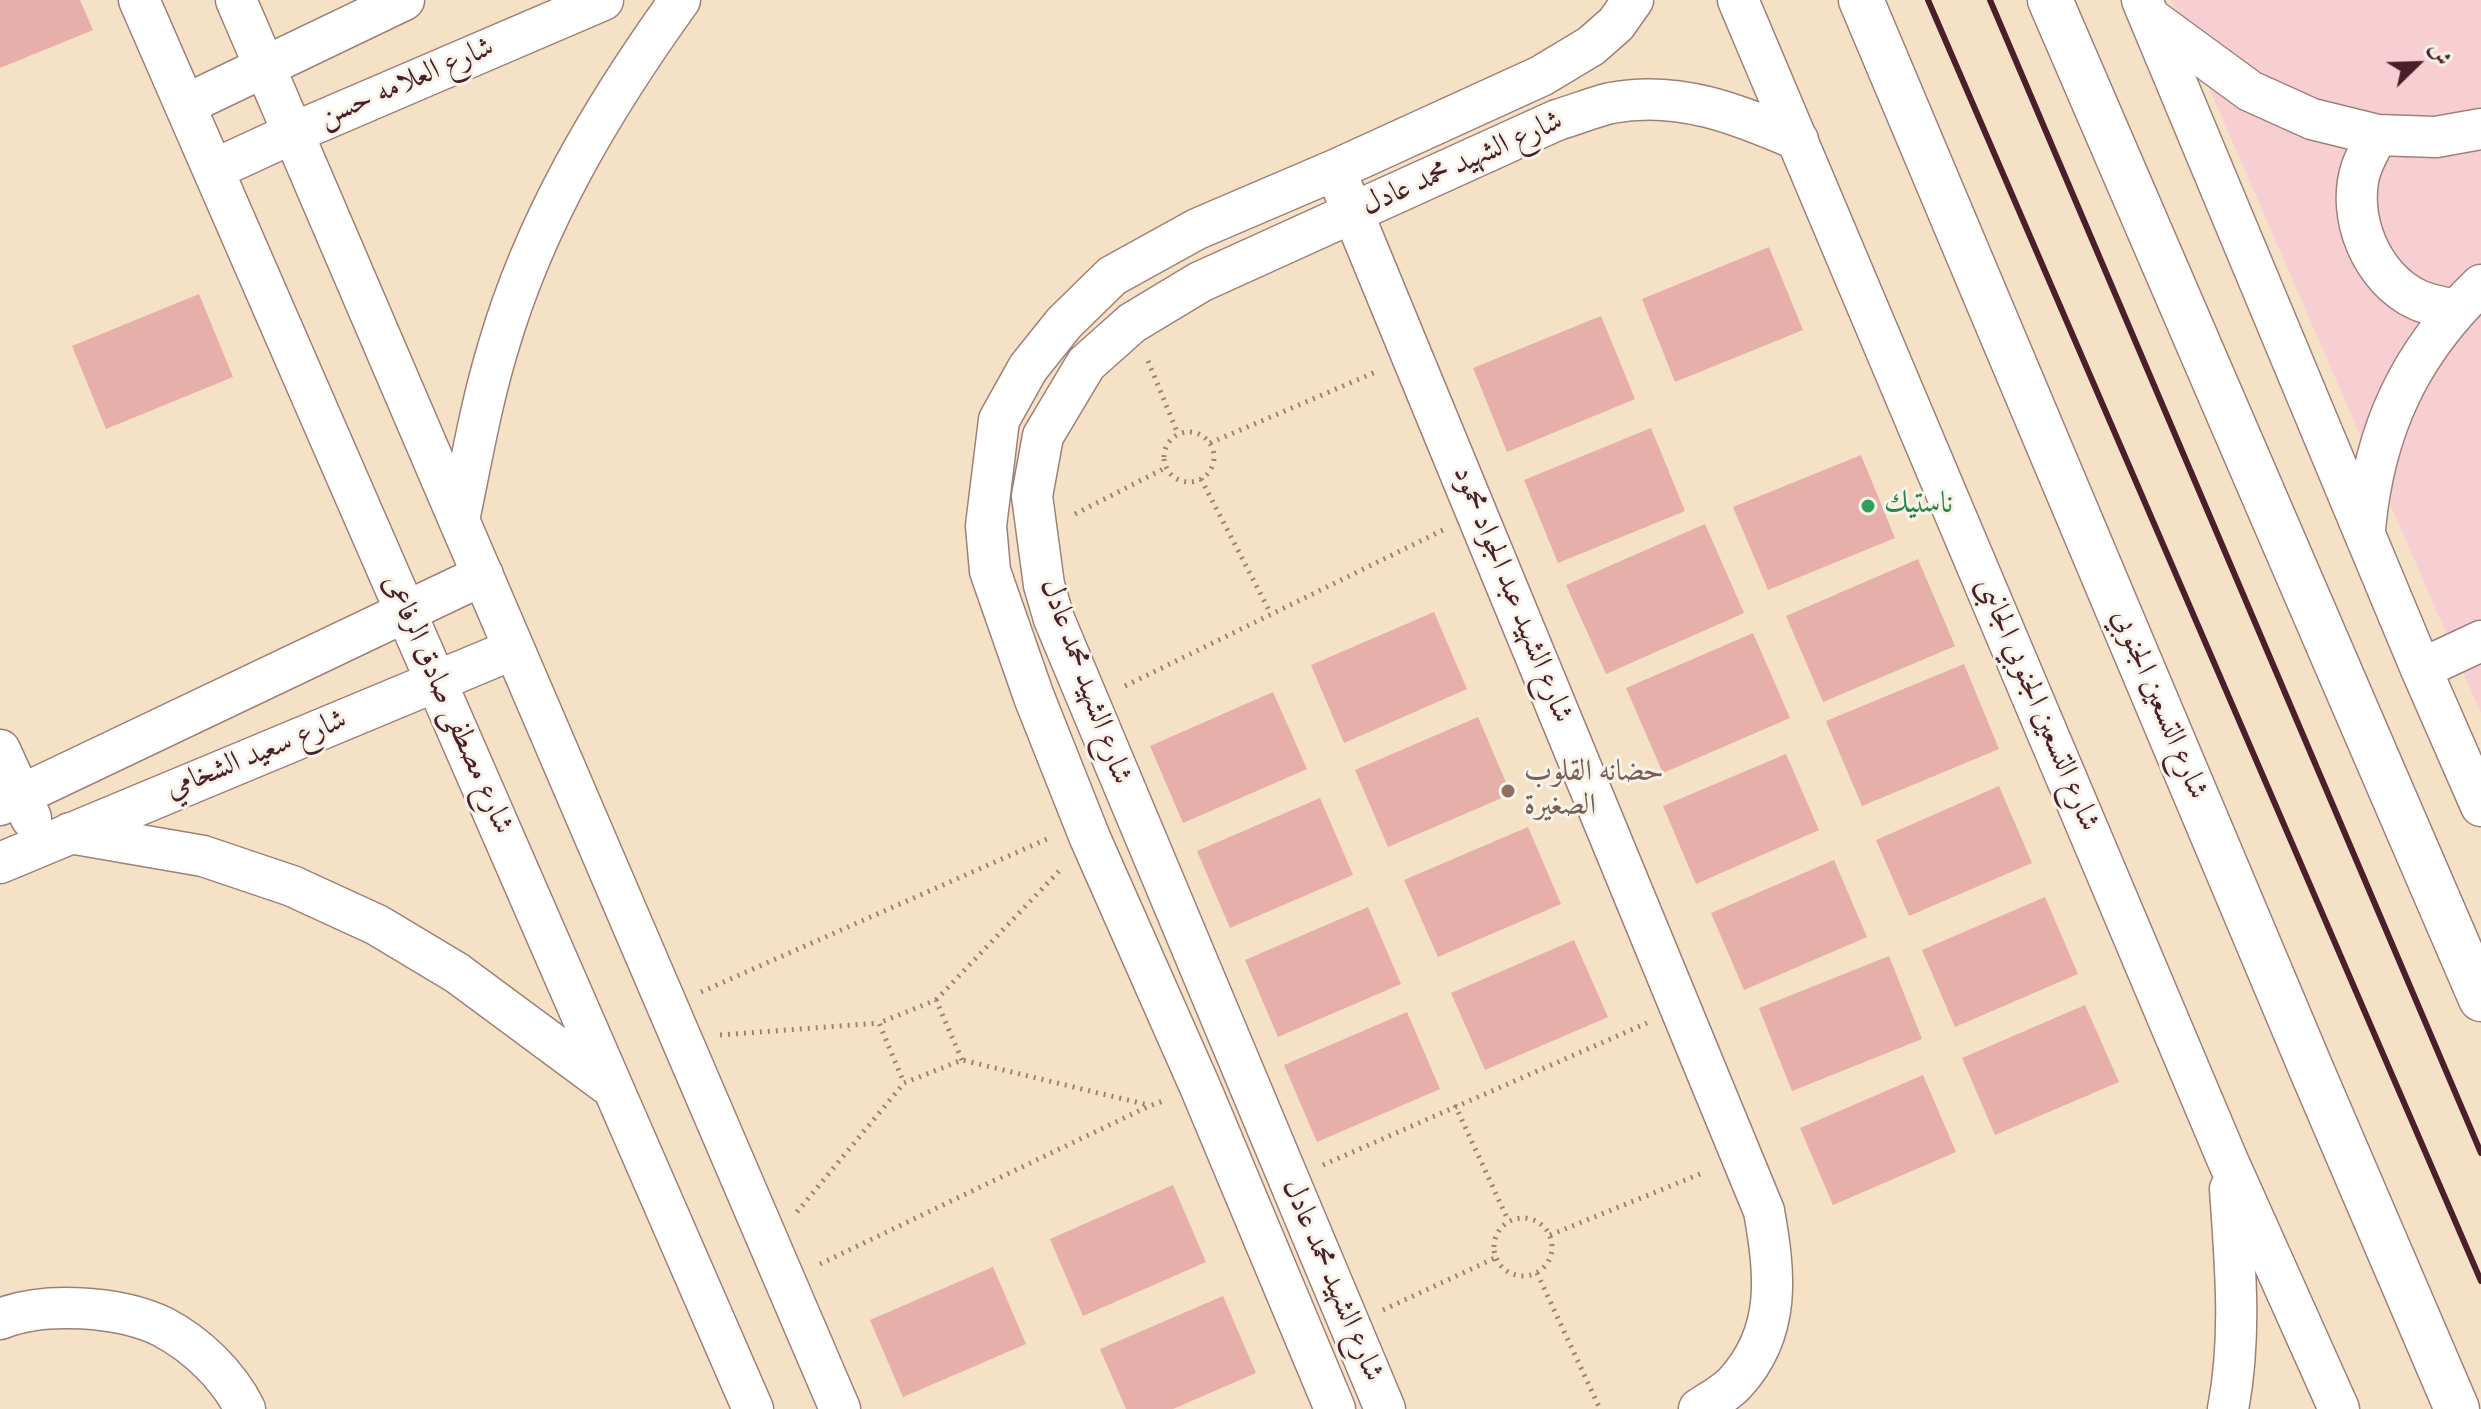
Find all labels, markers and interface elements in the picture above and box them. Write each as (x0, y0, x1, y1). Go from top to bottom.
north arrow (2377, 24, 2457, 104)
street label: شارع العلامه حسن (314, 31, 500, 137)
text: ش (2422, 39, 2456, 70)
street label: شارع الشهيد محمد عادل (1357, 105, 1569, 225)
street label: شارع الشهيد عبد الجواد محمود (1443, 461, 1579, 729)
place label: ناستيك (1884, 488, 1953, 524)
marker: ناستيك (1859, 497, 1877, 515)
street label: شارع مصطفى صادق الرفاعى (373, 570, 519, 840)
street label: شارع التسعين الجنوبي الجانبى (1966, 573, 2106, 837)
street label: شارع الشهيد محمد عادل (1030, 574, 1138, 790)
street label: شارع التسعين الجنوبي (2102, 605, 2214, 805)
street label: شارع سعيد الشخامي (161, 703, 353, 809)
place label: حضانه القلوب الصغيرة (1524, 756, 1664, 826)
marker: حضانه القلوب الصغيرة (1499, 782, 1517, 800)
street label: شارع الشهيد محمد عادل (1272, 1174, 1390, 1388)

